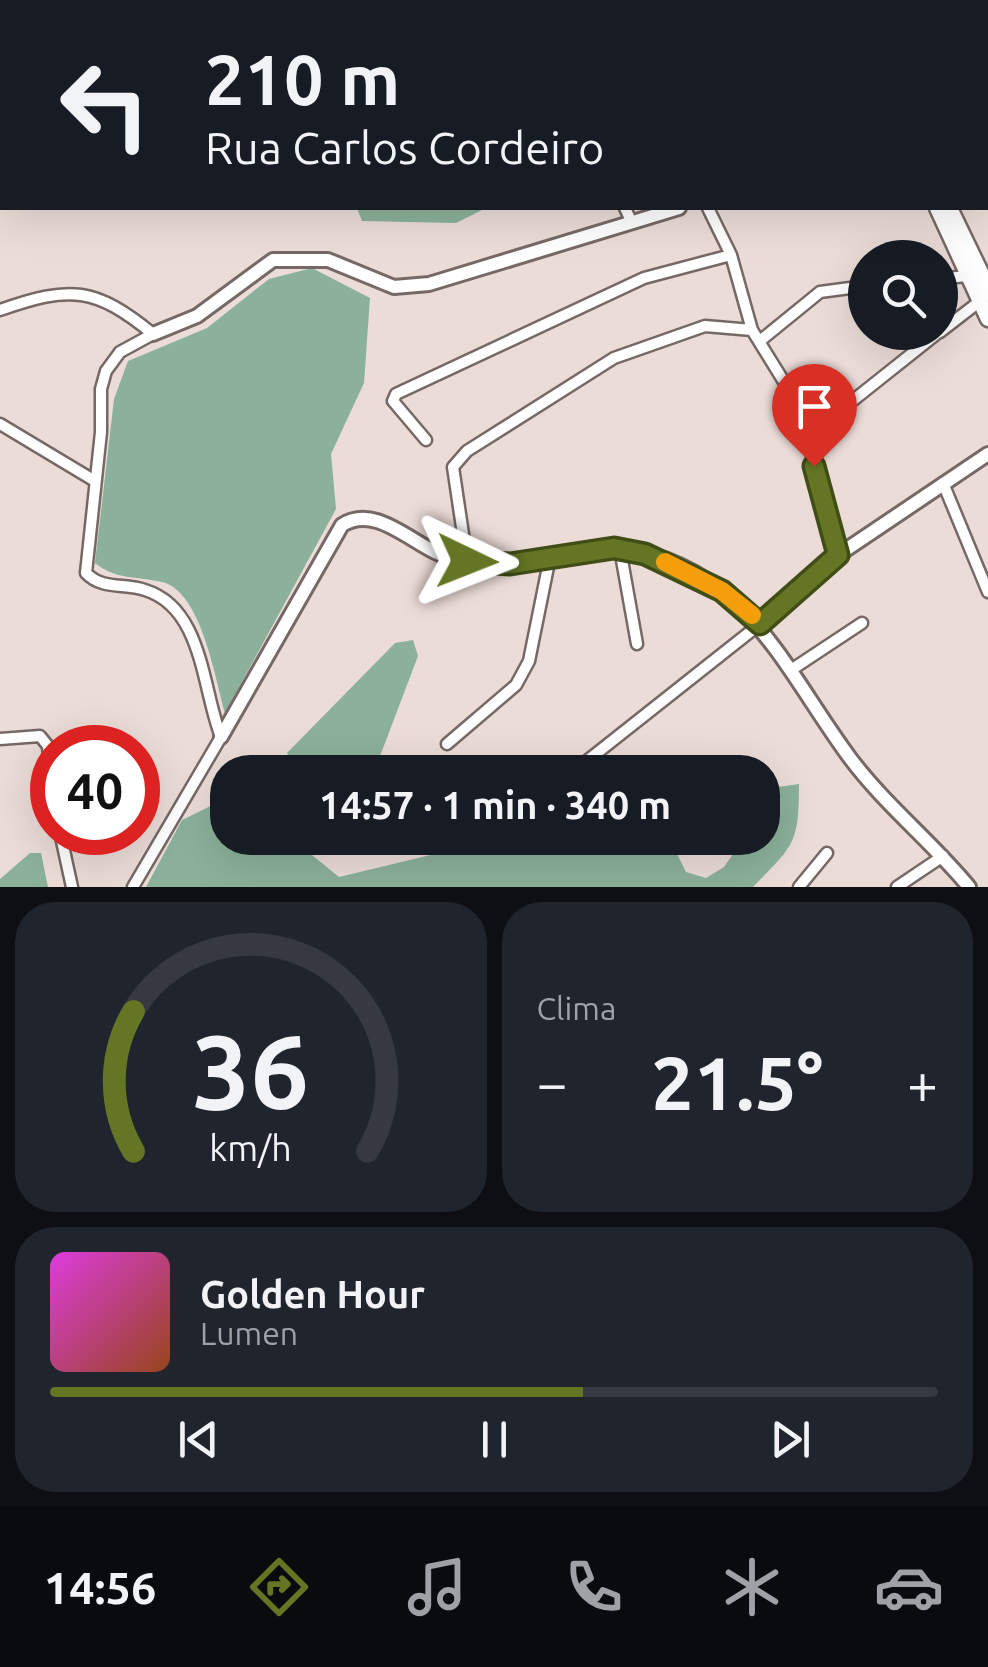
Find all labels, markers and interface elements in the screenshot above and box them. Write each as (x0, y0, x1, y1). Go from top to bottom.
icon: left (40, 40, 170, 170)
text: 210 m (205, 40, 400, 118)
text: Rua Carlos Cordeiro (205, 122, 604, 173)
map controls (848, 240, 958, 350)
button: search (848, 240, 958, 350)
pin (772, 364, 857, 467)
icon: arrive (787, 379, 842, 434)
position arrow (415, 509, 519, 613)
speed limit sign: 40 (30, 725, 160, 855)
text: 14:57 · 1 min · 340 m (319, 784, 671, 826)
text: Clima (537, 990, 616, 1026)
text: 36 (192, 1012, 309, 1129)
text: 21.5° (651, 1040, 823, 1124)
text: − (537, 1052, 568, 1113)
text: + (907, 1052, 938, 1113)
text: km/h (209, 1128, 292, 1168)
text: Golden Hour (200, 1273, 425, 1315)
text: Lumen (200, 1315, 298, 1351)
icon: previous (171, 1412, 226, 1467)
icon: pause (467, 1412, 522, 1467)
icon: next (763, 1412, 818, 1467)
icon: directions (244, 1552, 314, 1622)
icon: music (402, 1552, 472, 1622)
icon: phone (559, 1552, 629, 1622)
icon: climate (717, 1552, 787, 1622)
icon: car (874, 1552, 944, 1622)
text: 14:56 (44, 1562, 156, 1613)

